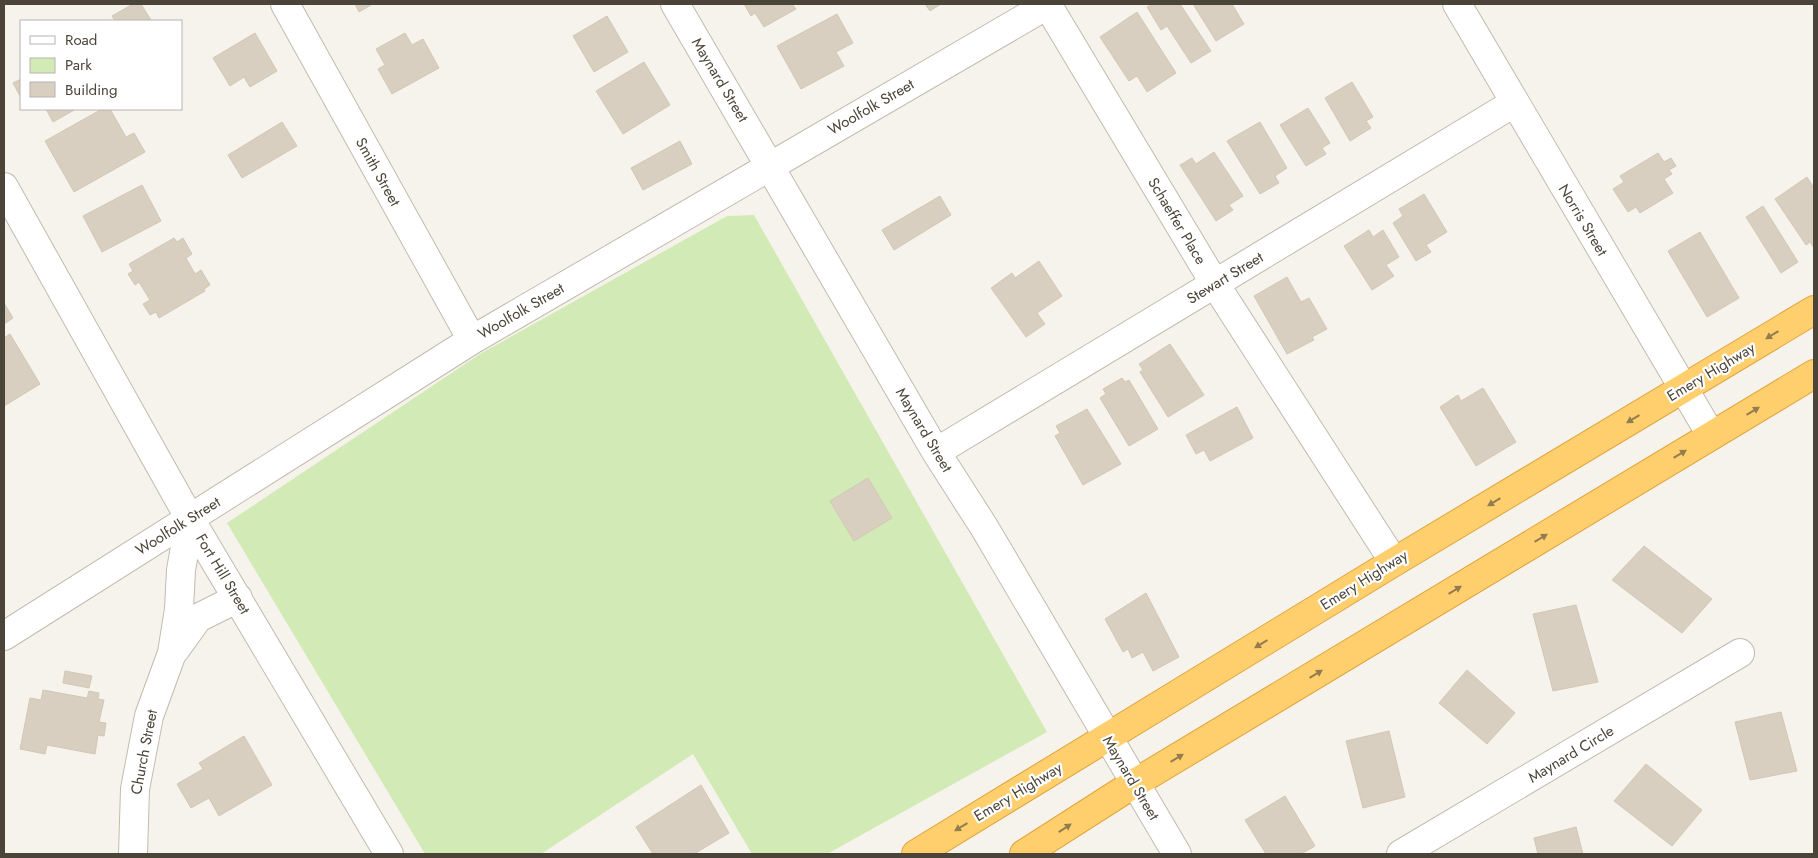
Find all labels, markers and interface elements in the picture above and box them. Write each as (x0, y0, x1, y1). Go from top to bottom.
legend (20, 20, 182, 110)
text: Road (65, 29, 97, 51)
street label: Maynard Street (686, 34, 754, 127)
text: Park (65, 54, 92, 76)
street label: Woolfolk Street (824, 73, 919, 141)
text: Building (65, 79, 117, 101)
street label: Smith Street (350, 134, 406, 211)
street label: Schaeffer Place (1142, 173, 1212, 269)
street label: Norris Street (1553, 180, 1613, 260)
street label: Stewart Street (1183, 246, 1268, 310)
street label: Woolfolk Street (474, 277, 569, 345)
one-way arrow (1766, 331, 1779, 340)
street label: Emery Highway (1663, 337, 1760, 407)
street label: Maynard Street (890, 384, 958, 477)
one-way arrow (1746, 406, 1759, 415)
one-way arrow (1626, 414, 1639, 423)
one-way arrow (1674, 450, 1687, 459)
street label: Woolfolk Street (131, 491, 225, 561)
one-way arrow (1487, 498, 1500, 507)
street label: Fort Hill Street (190, 530, 256, 619)
one-way arrow (1535, 533, 1548, 542)
street label: Emery Highway (1316, 544, 1412, 616)
one-way arrow (1448, 585, 1461, 594)
one-way arrow (1255, 639, 1268, 648)
one-way arrow (1309, 669, 1322, 678)
street label: Church Street (125, 707, 163, 796)
street label: Maynard Circle (1524, 720, 1618, 788)
street label: Maynard Street (1097, 732, 1165, 825)
one-way arrow (1170, 753, 1183, 762)
street label: Emery Highway (970, 757, 1067, 827)
one-way arrow (954, 822, 967, 831)
one-way arrow (1058, 823, 1071, 833)

